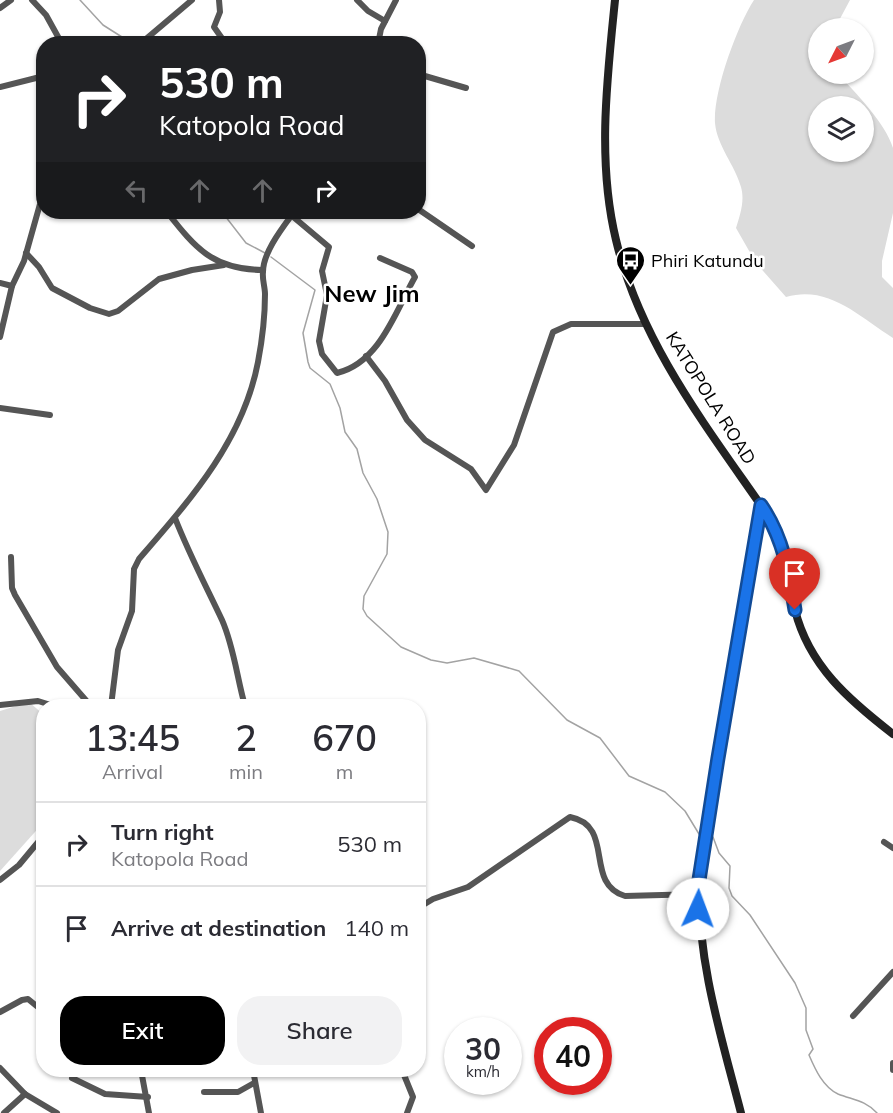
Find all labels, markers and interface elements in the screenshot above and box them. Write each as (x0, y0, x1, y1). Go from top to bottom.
north arrow (808, 18, 874, 84)
map controls (808, 18, 874, 162)
text: 530 m (159, 56, 284, 109)
icon: right (60, 60, 138, 138)
button: layers (808, 96, 874, 162)
text: Katopola Road (159, 108, 345, 142)
icon: left (120, 174, 153, 207)
icon: ahead (183, 174, 216, 207)
icon: ahead (246, 174, 279, 207)
icon: right (309, 174, 342, 207)
bus stop icon: Phiri Katundu (614, 244, 646, 286)
place label: Phiri Katundu (651, 249, 764, 272)
district label: New Jim (324, 278, 420, 308)
street label: KATOPOLA ROAD (661, 327, 761, 469)
pin (769, 548, 820, 610)
icon: arrive (778, 557, 811, 590)
text: 13:45 (85, 715, 180, 760)
text: 2 (235, 715, 257, 760)
text: 670 (312, 715, 377, 760)
text: Arrival (102, 759, 163, 784)
text: min (229, 759, 263, 784)
text: m (336, 759, 353, 784)
text: Turn right (111, 818, 214, 846)
icon: right (60, 828, 93, 861)
text: 530 m (337, 830, 402, 858)
text: Katopola Road (111, 846, 248, 871)
position arrow (666, 877, 730, 941)
icon: arrive (60, 912, 93, 945)
text: Arrive at destination (111, 914, 326, 942)
text: 140 m (344, 914, 409, 942)
button: Exit (60, 996, 225, 1065)
button: Share (237, 996, 402, 1065)
speed limit sign: 40 (534, 1017, 612, 1095)
text: 30 (465, 1030, 501, 1068)
text: km/h (466, 1062, 500, 1081)

